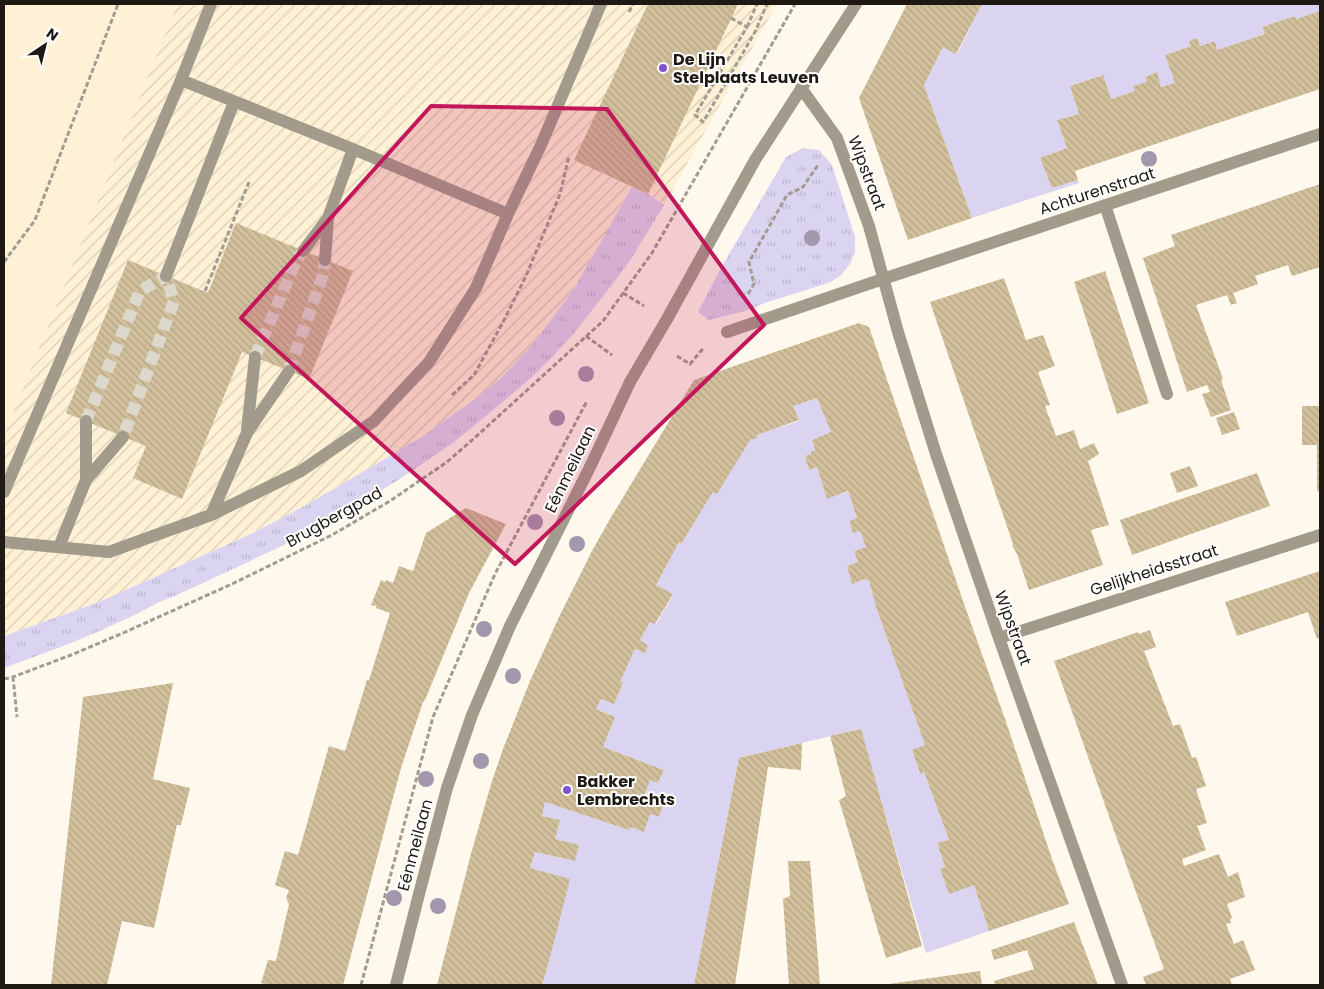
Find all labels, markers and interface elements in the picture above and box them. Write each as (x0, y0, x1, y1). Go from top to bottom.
north arrow (20, 20, 70, 70)
text: N (42, 23, 63, 46)
place label: De Lijn Stelplaats Leuven (673, 48, 819, 89)
marker: De Lijn Stelplaats Leuven (657, 62, 669, 74)
street label: Wipstraat (842, 132, 892, 214)
street label: Achturenstraat (1036, 161, 1158, 221)
street label: Eénmeilaan (539, 421, 601, 517)
street label: Brugbergpad (282, 481, 386, 553)
street label: Gelijkheidsstraat (1087, 538, 1221, 602)
street label: Wipstraat (989, 587, 1037, 669)
place label: Bakker Lembrechts (577, 770, 675, 811)
marker: Bakker Lembrechts (561, 784, 573, 796)
street label: Eénmeilaan (392, 796, 438, 894)

